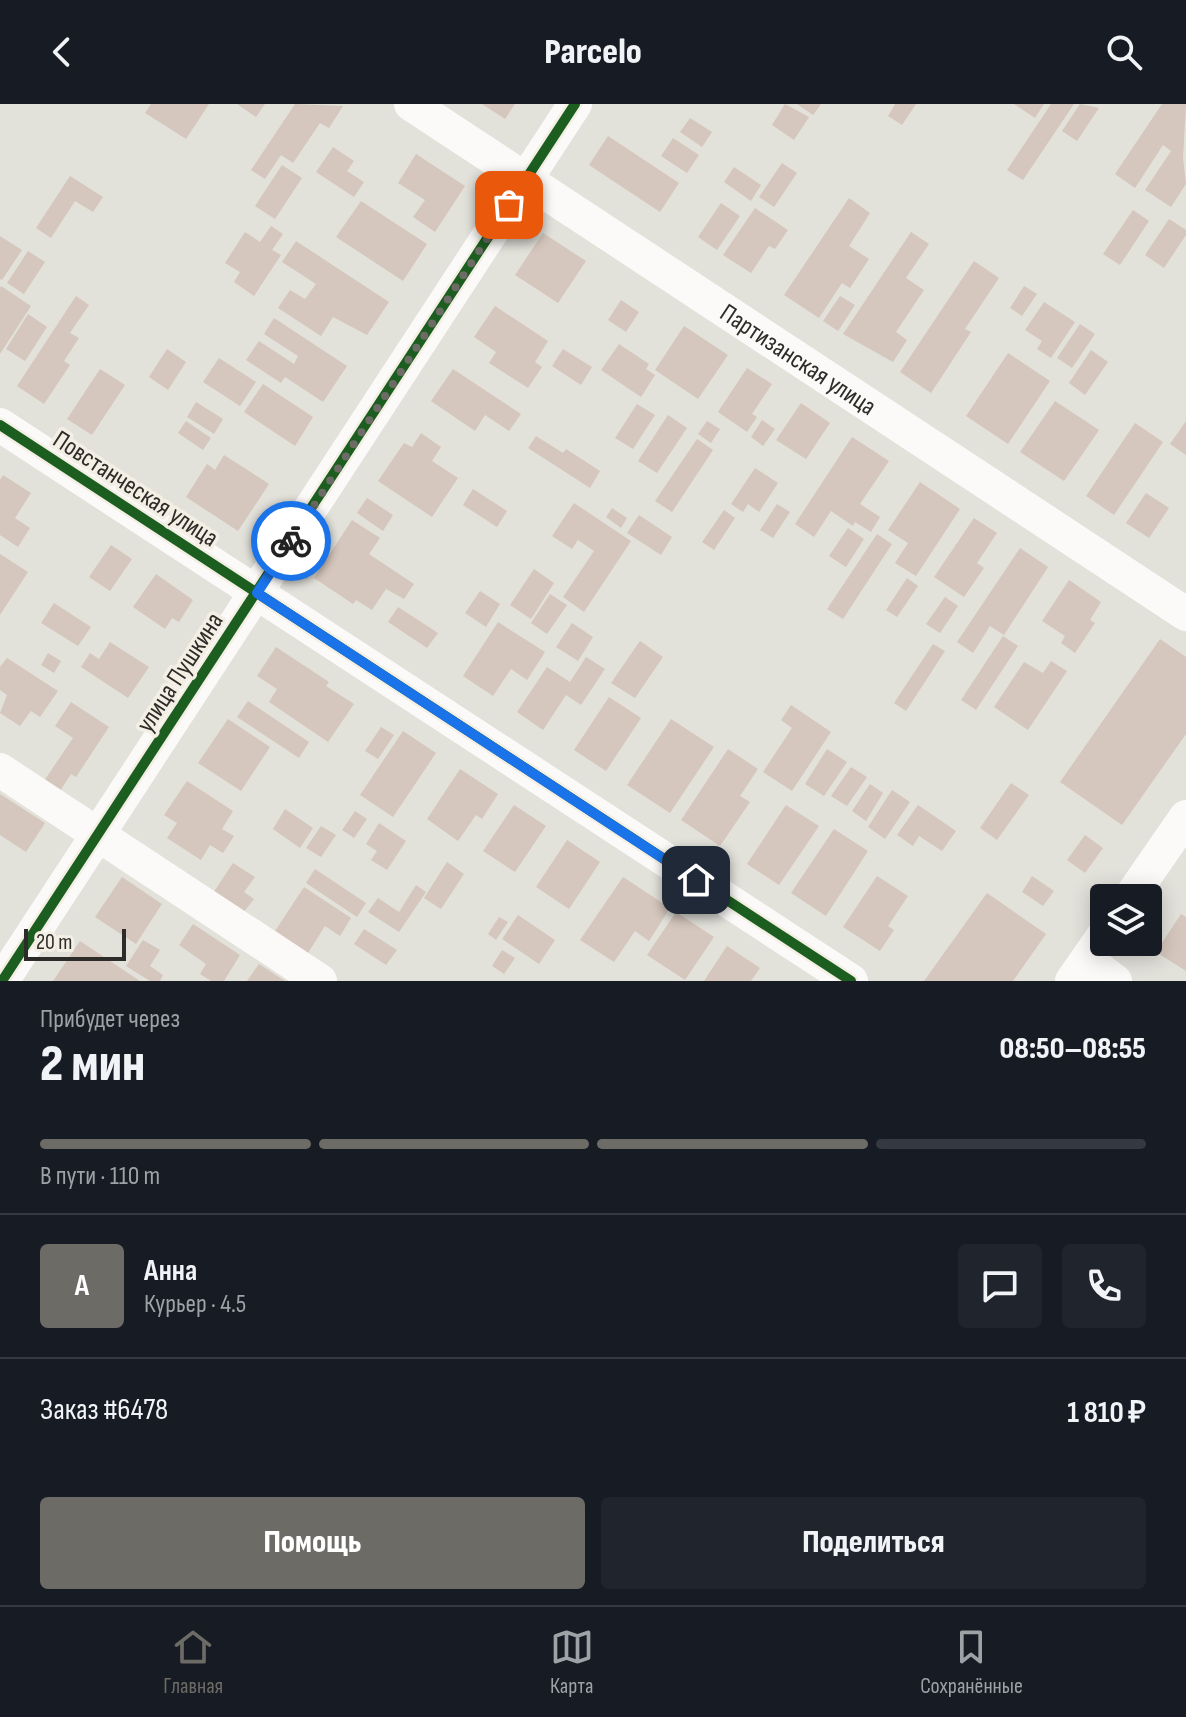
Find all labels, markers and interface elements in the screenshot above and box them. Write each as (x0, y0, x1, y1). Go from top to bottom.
icon: back (40, 30, 84, 74)
icon: search (1102, 30, 1146, 74)
text: Parcelo (544, 31, 642, 74)
pin (475, 171, 543, 239)
icon: bag (487, 183, 531, 227)
street label: Партизанская улица (714, 298, 882, 423)
street label: Повстанческая улица (47, 424, 224, 554)
courier (251, 501, 331, 581)
icon: bike (269, 519, 313, 563)
street label: улица Пушкина (130, 607, 230, 738)
pin (662, 846, 730, 914)
icon: home (674, 858, 718, 902)
map controls (1090, 884, 1162, 956)
button: layers (1090, 884, 1162, 956)
scale bar (24, 925, 126, 961)
text: 20 m (36, 929, 73, 956)
text: Прибудет через (40, 1004, 180, 1035)
text: 08:50–08:55 (1000, 1031, 1146, 1067)
text: 2 мин (40, 1033, 145, 1096)
text: В пути · 110 m (40, 1161, 160, 1192)
button: chat (958, 1244, 1042, 1328)
button: phone (1062, 1244, 1146, 1328)
text: Анна (144, 1253, 197, 1289)
text: А (75, 1268, 89, 1304)
text: Курьер · 4.5 (144, 1289, 246, 1320)
text: Заказ #6478 (40, 1392, 168, 1428)
text: 1 810 ₽ (1067, 1395, 1146, 1431)
button: Помощь (40, 1497, 585, 1589)
button: Поделиться (601, 1497, 1146, 1589)
tab: Главная (163, 1625, 223, 1700)
tab: Карта (550, 1625, 594, 1700)
tab: Сохранённые (920, 1625, 1023, 1700)

